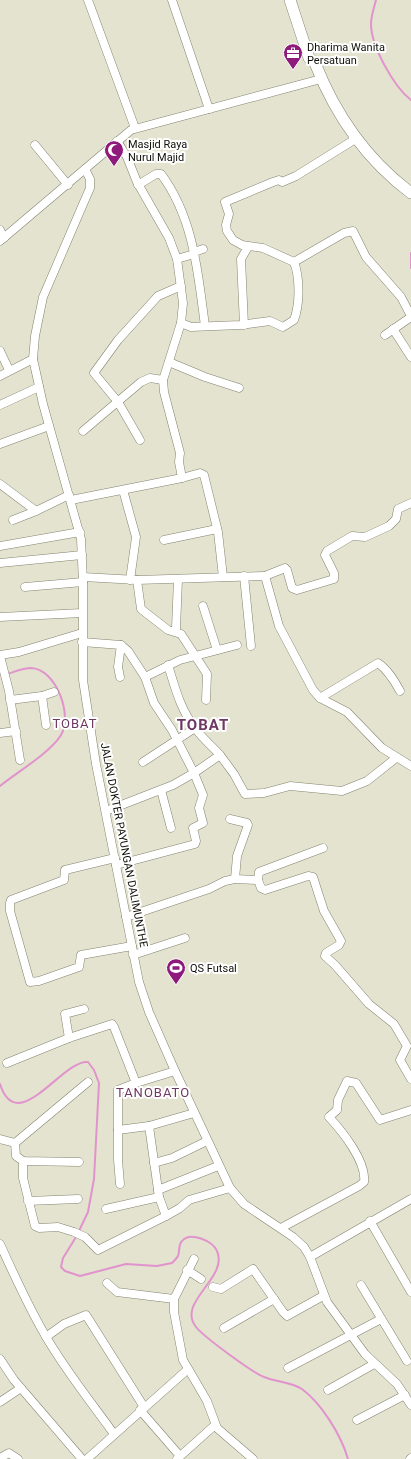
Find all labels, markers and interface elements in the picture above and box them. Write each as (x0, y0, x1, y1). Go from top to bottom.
place label: Dharima Wanita Persatuan (307, 41, 385, 67)
office icon: Dharima Wanita Persatuan (282, 42, 304, 70)
place label: Masjid Raya Nurul Majid (128, 138, 187, 164)
mosque icon: Masjid Raya Nurul Majid (103, 139, 125, 167)
district label: TOBAT (52, 716, 98, 731)
district label: TOBAT (177, 716, 229, 734)
street label: JALAN DOKTER PAYUNGAN DALIMUNTHE (98, 741, 150, 949)
sports icon: QS Futsal (165, 957, 187, 985)
place label: QS Futsal (190, 962, 237, 975)
district label: TANOBATO (116, 1085, 190, 1100)

